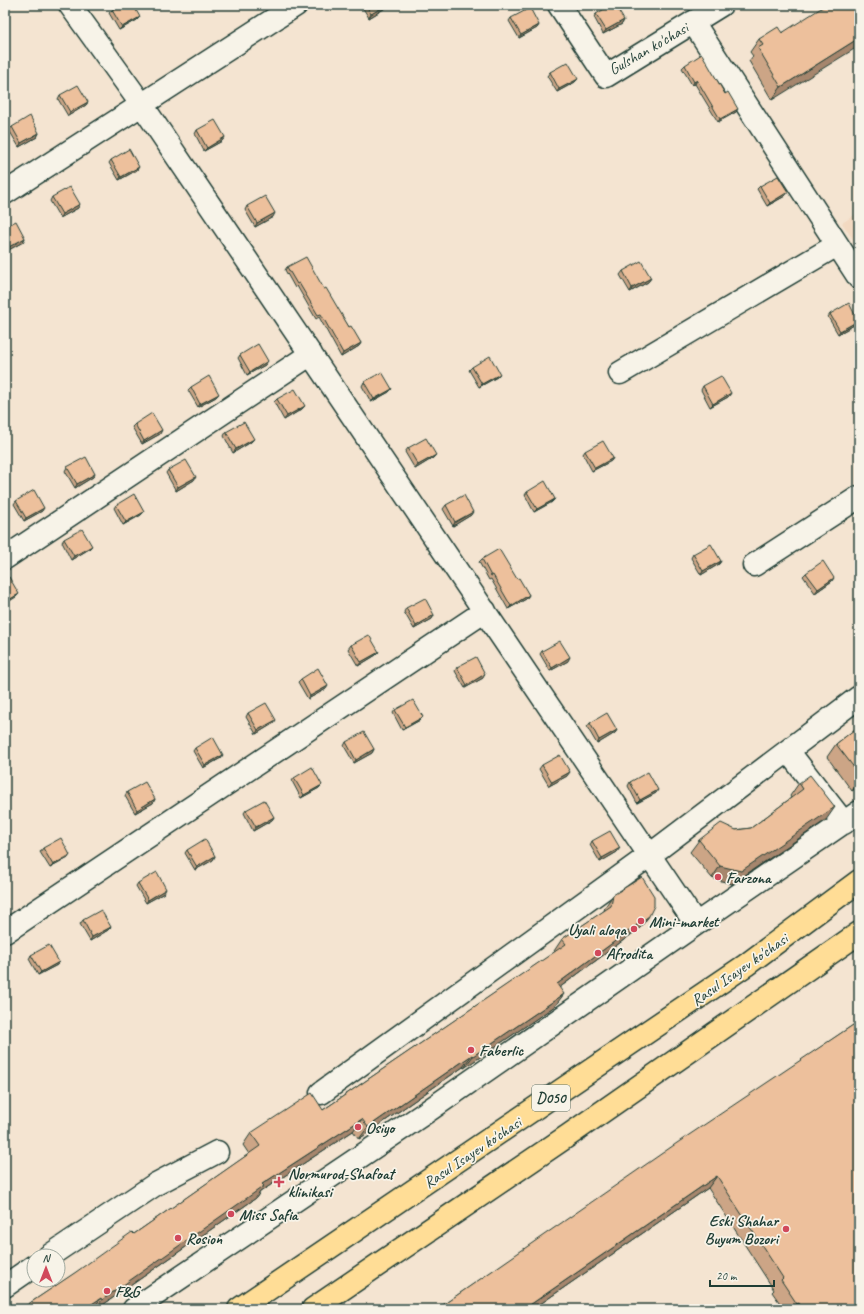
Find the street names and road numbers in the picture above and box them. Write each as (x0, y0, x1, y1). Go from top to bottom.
street label: Gulshan ko'chasi (605, 17, 694, 80)
street label: Rasul Isayev ko'chasi (687, 928, 793, 1011)
road number: D050 (532, 1085, 570, 1111)
street label: Rasul Isayev ko'chasi (420, 1112, 527, 1193)

